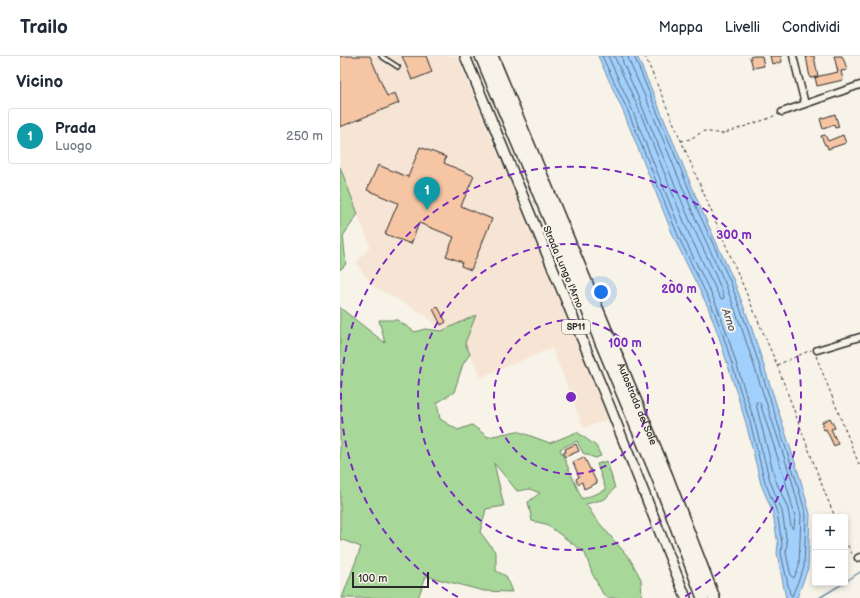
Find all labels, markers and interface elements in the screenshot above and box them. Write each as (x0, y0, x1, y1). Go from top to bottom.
text: Trailo (20, 16, 68, 39)
text: Mappa (659, 19, 703, 36)
text: Livelli (725, 19, 760, 36)
text: Condividi (782, 19, 840, 36)
text: Vicino (16, 72, 63, 92)
text: Prada (55, 119, 96, 138)
text: 1 (27, 128, 33, 144)
text: 250 m (286, 128, 323, 144)
text: Luogo (55, 138, 92, 154)
pin: 1 (414, 177, 440, 210)
street label: Strada Lungo l'Arno (540, 224, 586, 310)
text: 300 m (716, 228, 752, 243)
your location (591, 282, 611, 302)
text: 200 m (661, 282, 697, 297)
water label: Arno (719, 306, 739, 334)
road number: SP11 (562, 320, 590, 334)
text: 100 m (608, 336, 642, 351)
street label: Autostrada del Sole (615, 361, 659, 447)
centre of rings (564, 390, 578, 404)
map controls (812, 514, 848, 586)
button: + (812, 514, 848, 550)
button: − (812, 550, 848, 586)
scale bar (352, 570, 429, 589)
text: 100 m (358, 572, 387, 585)

